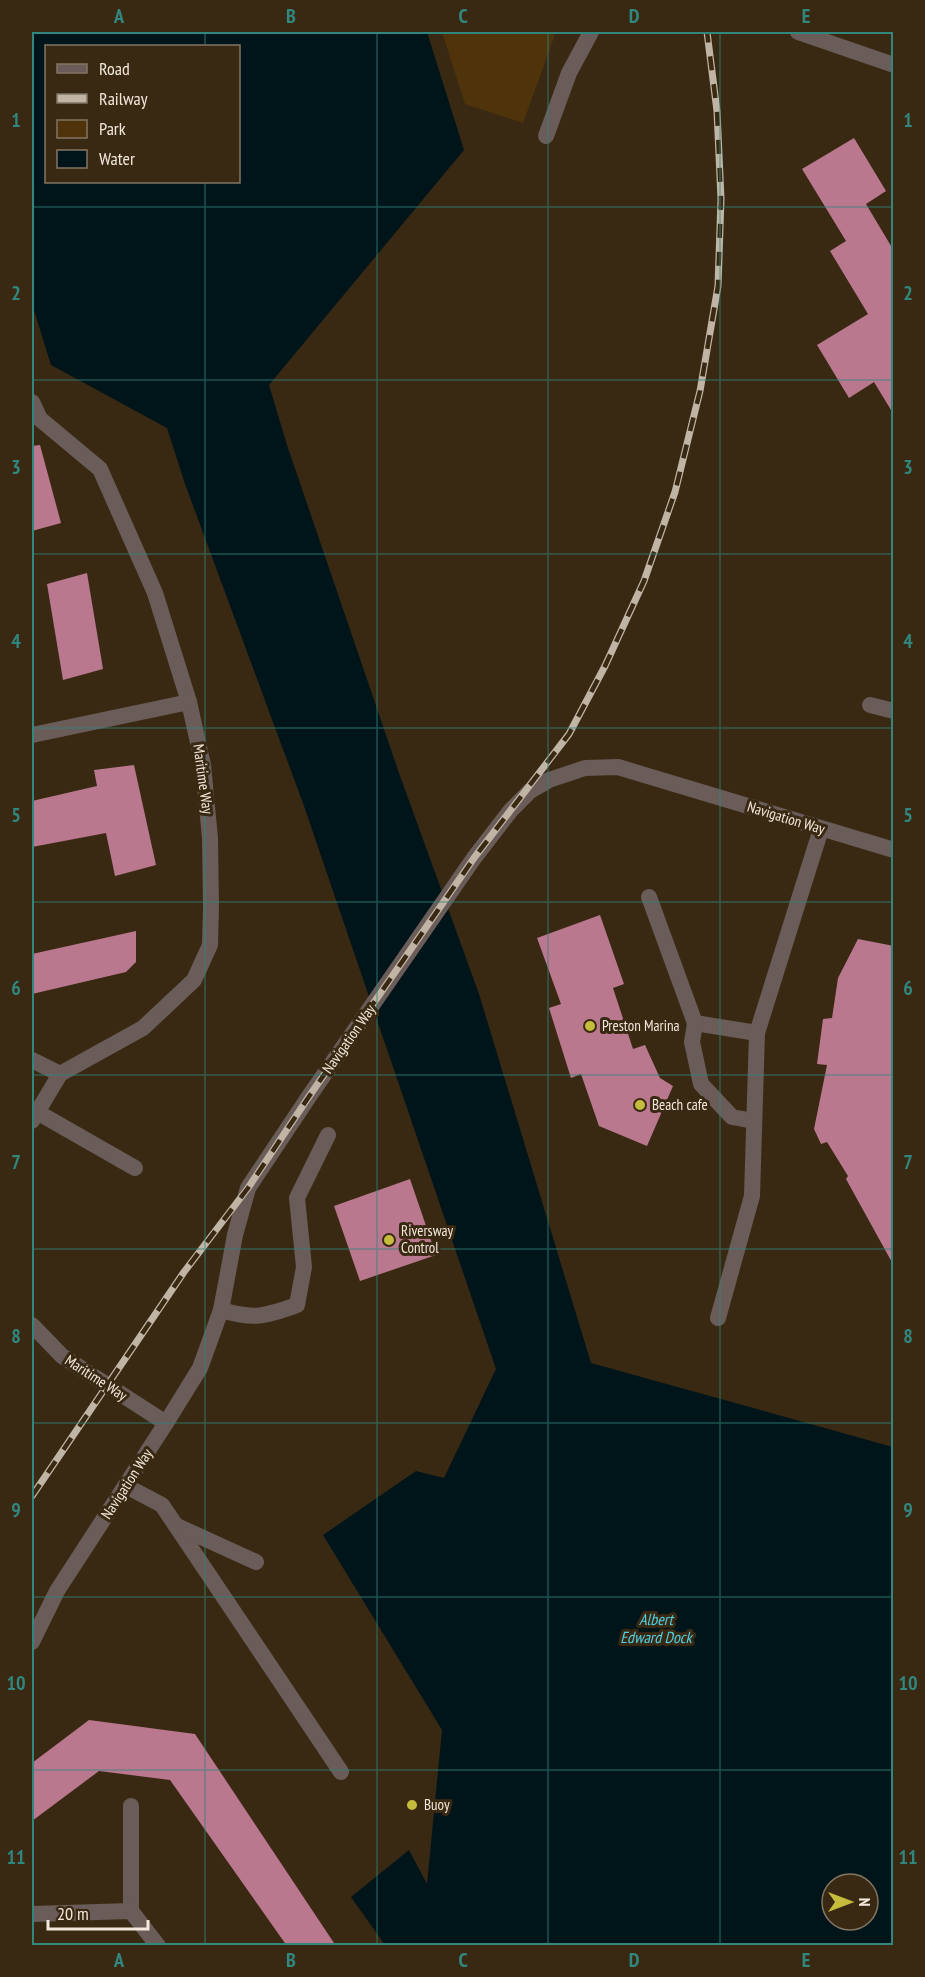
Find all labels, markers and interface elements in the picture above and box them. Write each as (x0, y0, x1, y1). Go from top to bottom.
text: A (113, 3, 125, 29)
text: B (286, 3, 296, 29)
text: C (458, 3, 468, 29)
text: D (629, 3, 640, 29)
text: E (802, 3, 810, 29)
legend (45, 45, 240, 183)
text: Road (99, 57, 130, 80)
text: Railway (99, 87, 148, 110)
text: 1 (11, 107, 21, 133)
text: 1 (903, 107, 913, 133)
text: Park (99, 117, 126, 140)
text: Water (99, 147, 135, 170)
text: 2 (11, 280, 21, 306)
text: 2 (903, 280, 913, 306)
text: 3 (11, 454, 21, 480)
text: 3 (903, 454, 913, 480)
text: 4 (11, 628, 21, 654)
text: 4 (903, 628, 913, 654)
street label: Maritime Way (189, 743, 218, 815)
street label: Navigation Way (745, 797, 828, 838)
text: 5 (11, 802, 21, 828)
text: 5 (903, 802, 913, 828)
text: 6 (11, 975, 21, 1001)
text: 6 (903, 975, 913, 1001)
street label: Navigation Way (318, 1000, 380, 1077)
place label: Preston Marina (602, 1016, 680, 1035)
marker: Preston Marina (583, 1019, 597, 1033)
place label: Beach cafe (652, 1095, 708, 1114)
marker: Beach cafe (633, 1098, 647, 1112)
text: 7 (11, 1149, 21, 1175)
text: 7 (903, 1149, 913, 1175)
place label: Riversway Control (401, 1221, 454, 1257)
marker: Riversway Control (382, 1233, 396, 1247)
text: 8 (11, 1323, 21, 1349)
text: 8 (903, 1323, 913, 1349)
street label: Maritime Way (62, 1350, 131, 1405)
street label: Navigation Way (97, 1445, 157, 1523)
text: 9 (11, 1497, 21, 1523)
text: 9 (903, 1497, 913, 1523)
water label: Albert Edward Dock (620, 1609, 694, 1647)
text: 10 (6, 1670, 26, 1696)
text: 10 (898, 1670, 918, 1696)
place label: Buoy (424, 1795, 450, 1814)
marker: Buoy (405, 1798, 419, 1812)
text: 11 (6, 1844, 26, 1870)
text: 11 (898, 1844, 918, 1870)
north arrow (820, 1872, 880, 1932)
scale bar (48, 1893, 148, 1931)
text: N (855, 1898, 875, 1906)
text: 20 m (57, 1902, 89, 1925)
text: A (113, 1947, 125, 1973)
text: B (286, 1947, 296, 1973)
text: C (458, 1947, 468, 1973)
text: D (629, 1947, 640, 1973)
text: E (802, 1947, 810, 1973)

